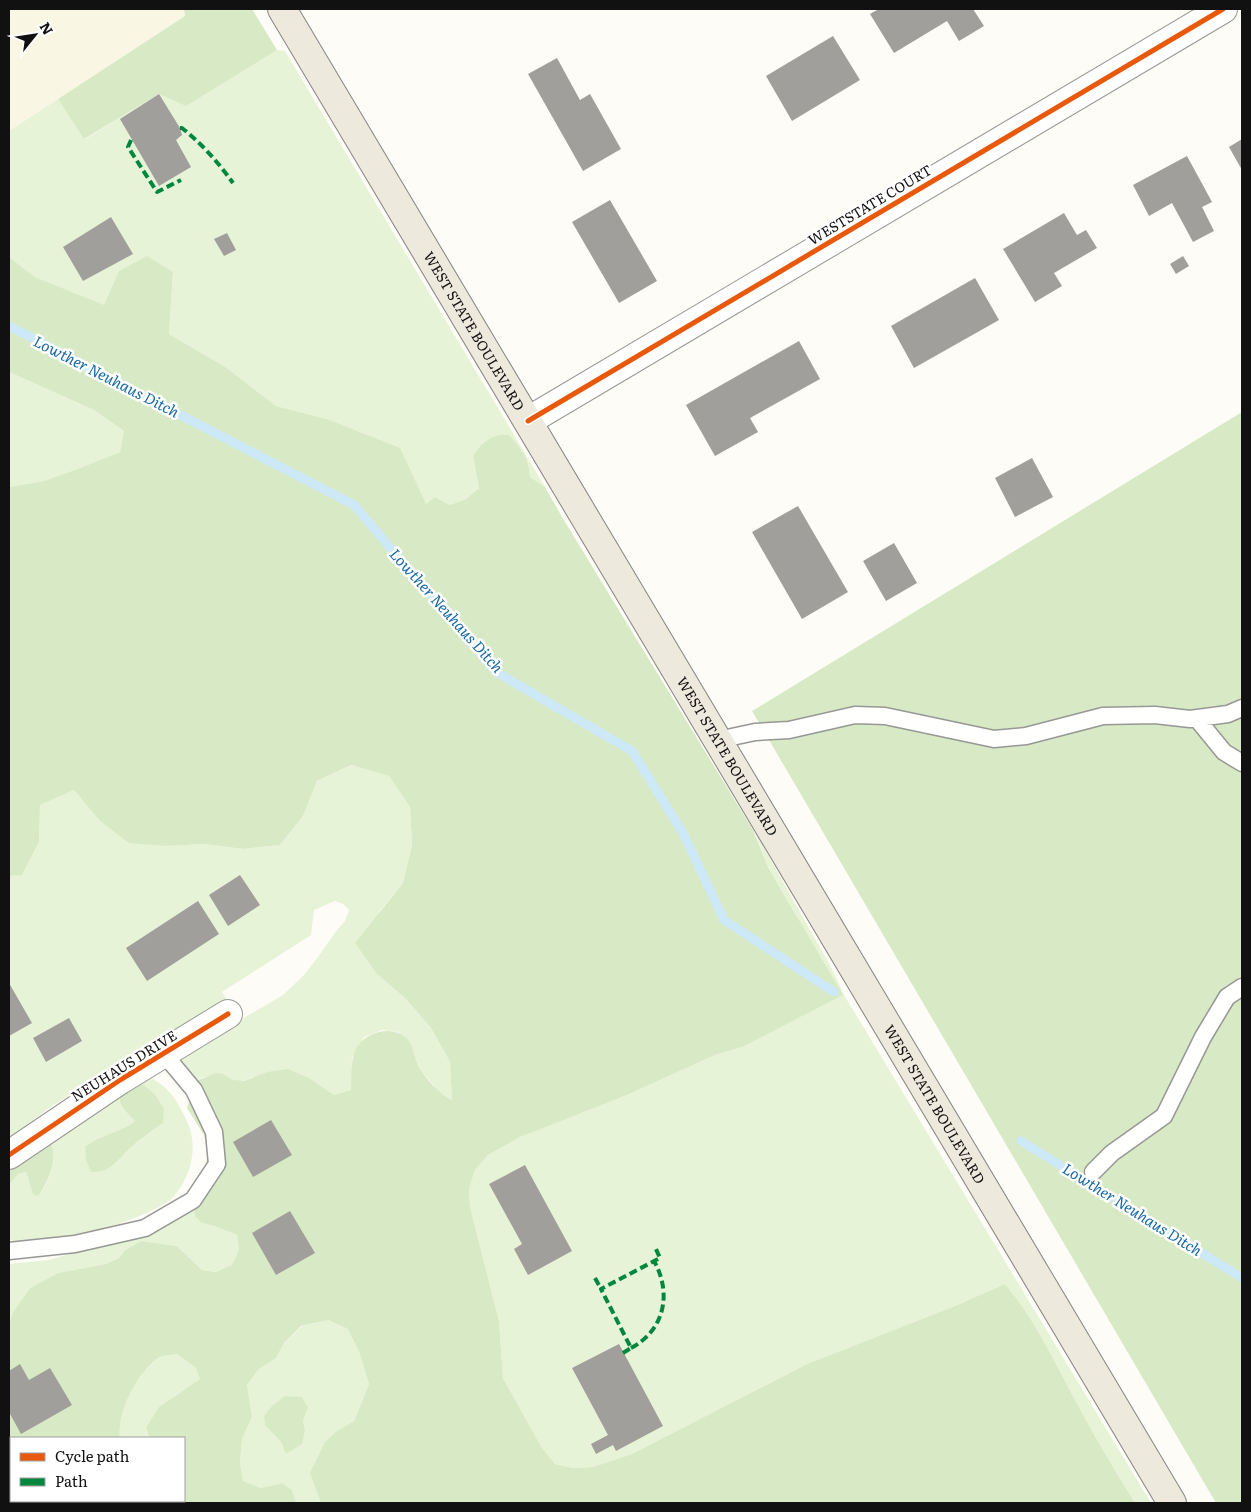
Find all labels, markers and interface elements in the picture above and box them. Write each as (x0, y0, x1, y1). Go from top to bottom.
north arrow (10, 10, 60, 60)
text: N (36, 18, 59, 38)
street label: WESTSTATE COURT (804, 159, 935, 249)
street label: WEST STATE BOULEVARD (420, 247, 530, 414)
water label: Lowther Neuhaus Ditch (30, 329, 184, 422)
water label: Lowther Neuhaus Ditch (385, 543, 510, 678)
street label: WEST STATE BOULEVARD (673, 673, 783, 840)
street label: WEST STATE BOULEVARD (880, 1020, 991, 1187)
street label: NEUHAUS DRIVE (67, 1025, 180, 1106)
water label: Lowther Neuhaus Ditch (1059, 1156, 1207, 1261)
legend (10, 1437, 185, 1502)
text: Cycle path (55, 1444, 130, 1467)
text: Path (55, 1469, 88, 1492)

